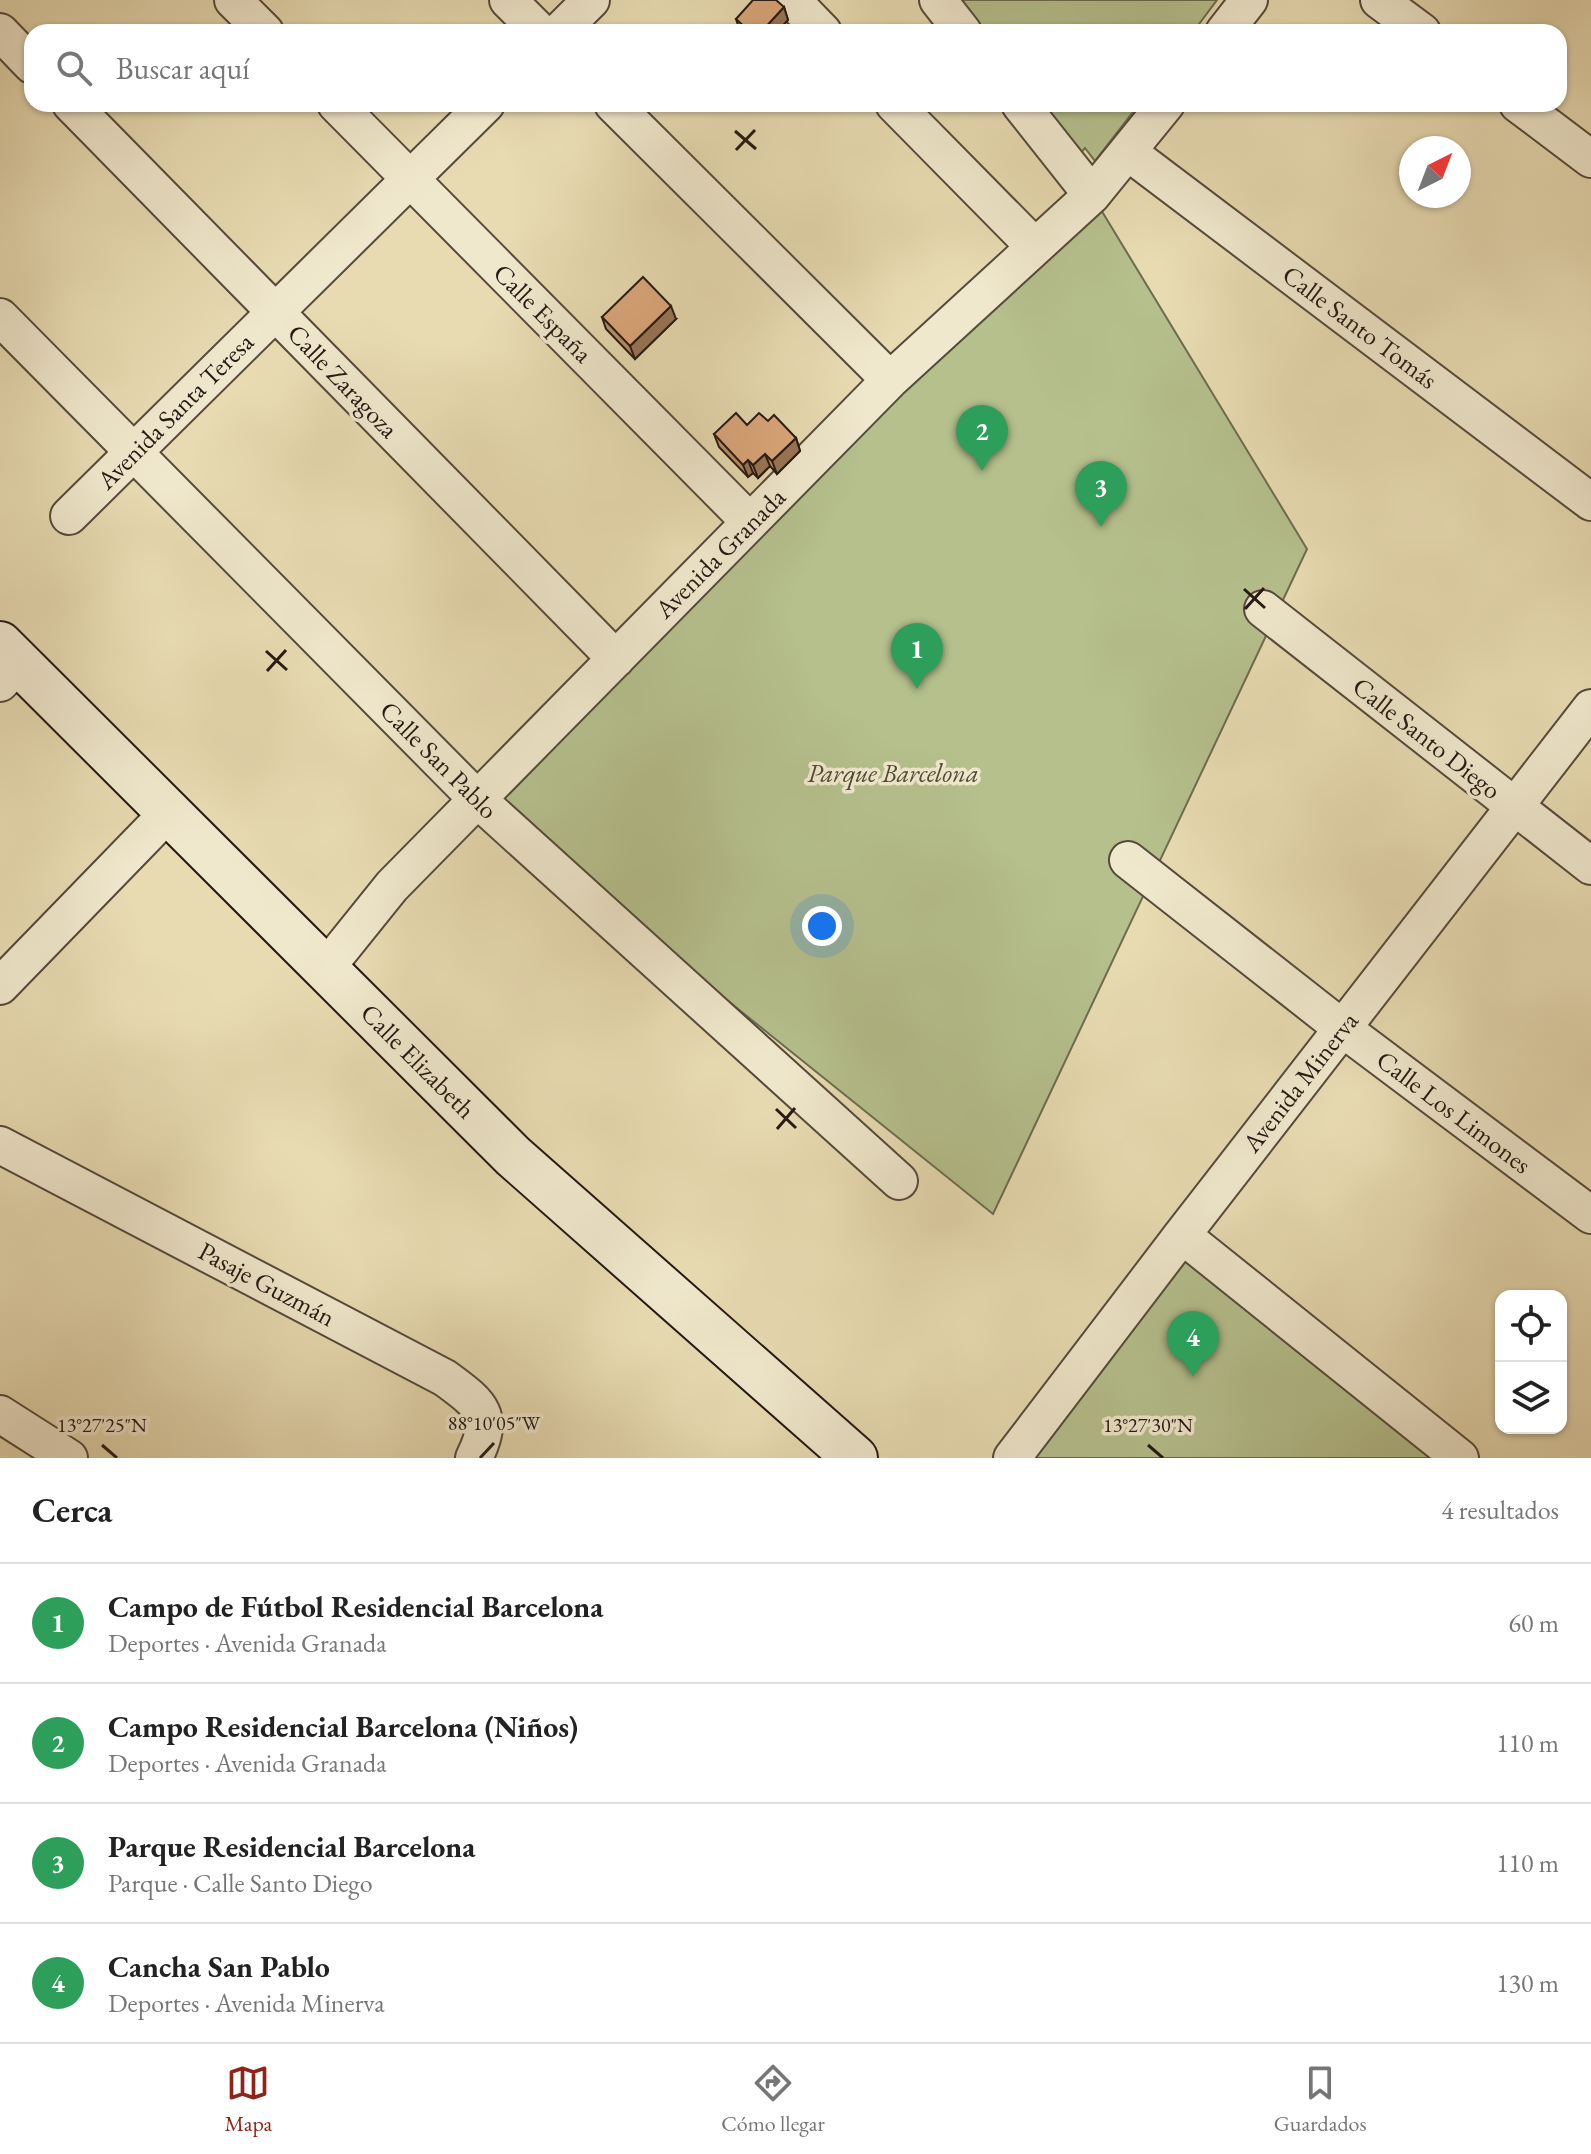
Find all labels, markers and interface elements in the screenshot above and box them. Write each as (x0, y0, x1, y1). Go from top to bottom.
search box (24, 24, 1567, 112)
icon: search (52, 46, 96, 90)
text: Buscar aquí (116, 49, 250, 88)
north arrow (1399, 136, 1471, 208)
street label: Calle España (486, 256, 600, 370)
street label: Calle Santo Tomás (1276, 258, 1444, 396)
street label: Calle Zaragoza (280, 317, 406, 446)
street label: Avenida Santa Teresa (89, 325, 261, 497)
pin: 2 (956, 405, 1008, 471)
pin: 3 (1075, 461, 1127, 527)
street label: Avenida Granada (647, 480, 793, 626)
pin: 1 (891, 623, 943, 689)
street label: Calle Santo Diego (1346, 669, 1508, 807)
street label: Calle San Pablo (373, 694, 505, 826)
park label: Parque Barcelona (807, 756, 979, 791)
your location (802, 906, 842, 946)
street label: Calle Elizabeth (353, 996, 483, 1126)
street label: Avenida Minerva (1234, 1004, 1366, 1160)
street label: Calle Los Limones (1370, 1043, 1538, 1181)
street label: Pasaje Guzmán (193, 1234, 341, 1334)
map controls (1495, 1290, 1567, 1434)
button: locate (1495, 1290, 1567, 1362)
pin: 4 (1167, 1311, 1219, 1377)
button: layers (1495, 1362, 1567, 1434)
text: 88°10'05"W (448, 1410, 541, 1436)
text: 13°27'25"N (57, 1412, 147, 1438)
text: 13°27'30"N (1103, 1412, 1193, 1438)
text: Cerca (32, 1488, 112, 1532)
text: 4 resultados (1441, 1493, 1559, 1527)
text: Campo de Fútbol Residencial Barcelona (108, 1587, 603, 1626)
text: 1 (51, 1606, 65, 1640)
text: 60 m (1509, 1606, 1559, 1640)
text: Deportes · Avenida Granada (108, 1626, 387, 1660)
text: Campo Residencial Barcelona (Niños) (108, 1707, 578, 1746)
text: 2 (51, 1726, 65, 1760)
text: 110 m (1496, 1726, 1559, 1760)
text: Deportes · Avenida Granada (108, 1746, 387, 1780)
text: Parque Residencial Barcelona (108, 1827, 475, 1866)
text: 3 (51, 1846, 65, 1880)
text: 110 m (1496, 1846, 1559, 1880)
text: Parque · Calle Santo Diego (108, 1866, 373, 1900)
text: Cancha San Pablo (108, 1947, 330, 1986)
text: 4 (51, 1966, 65, 2000)
text: 130 m (1496, 1966, 1559, 2000)
text: Deportes · Avenida Minerva (108, 1986, 385, 2020)
tab: Mapa (224, 2061, 272, 2138)
tab: Cómo llegar (721, 2061, 825, 2138)
tab: Guardados (1274, 2061, 1367, 2138)

